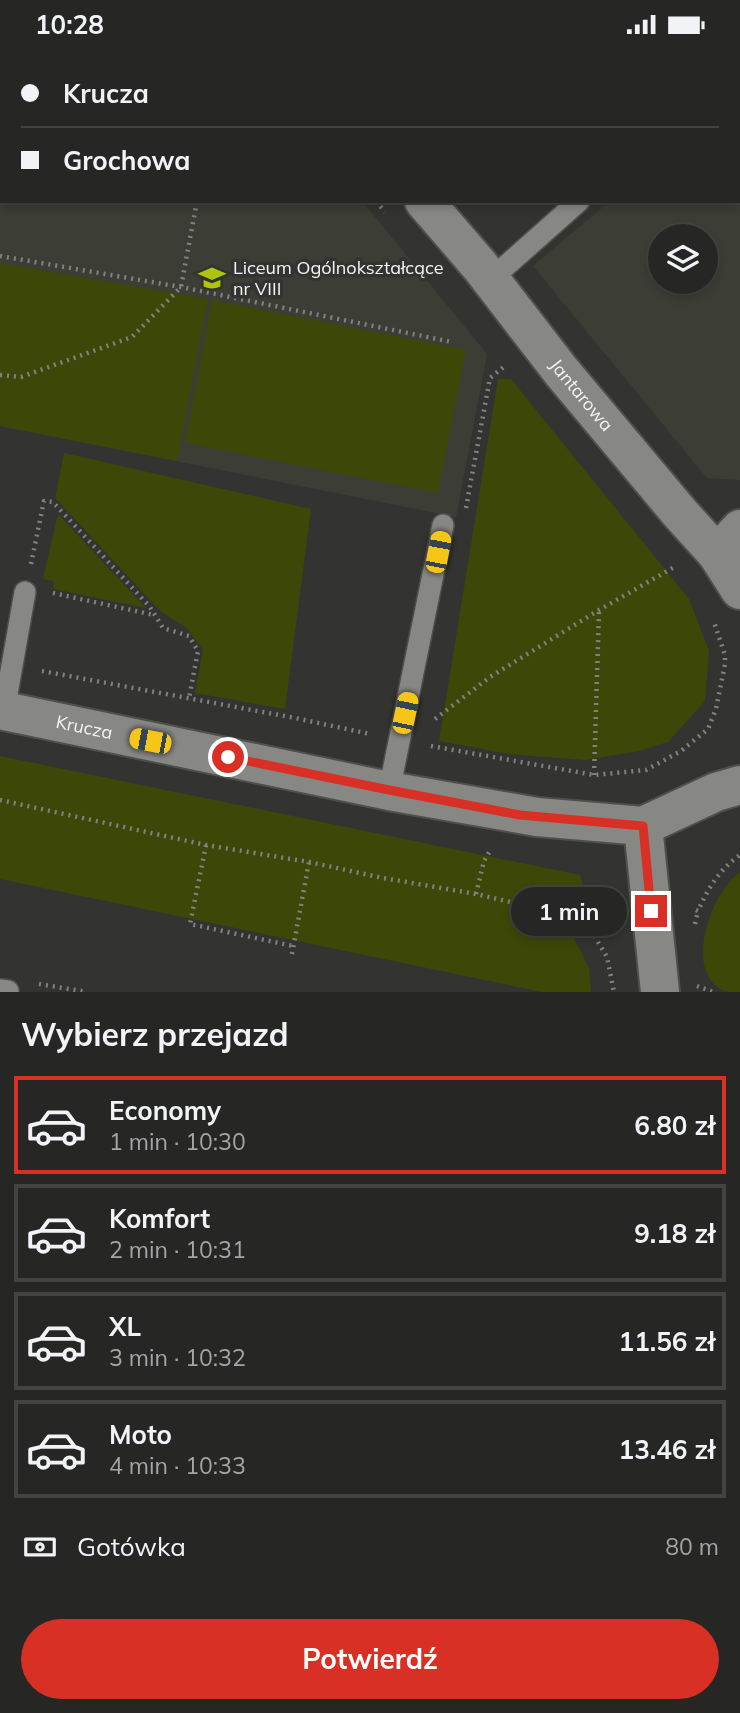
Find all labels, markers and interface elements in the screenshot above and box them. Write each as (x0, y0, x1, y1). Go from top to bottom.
text: 10:28 (35, 8, 104, 41)
text: Krucza (63, 77, 149, 110)
text: Grochowa (63, 144, 190, 177)
map controls (648, 224, 718, 294)
button: layers (648, 224, 718, 294)
place label: Liceum Ogólnokształcące nr VIII (233, 256, 443, 300)
school or university icon: Liceum Ogólnokształcące nr VIII (197, 263, 227, 293)
street label: Jantarowa (545, 354, 618, 436)
car (424, 529, 453, 575)
car (391, 690, 420, 736)
street label: Krucza (54, 710, 115, 744)
car (128, 727, 173, 755)
route start (212, 741, 244, 773)
callout: 1 min (511, 887, 626, 935)
route end (635, 895, 667, 927)
text: 1 min (539, 897, 599, 926)
text: Wybierz przejazd (21, 1014, 289, 1054)
icon: car (25, 1094, 88, 1157)
text: Economy (109, 1094, 221, 1127)
text: 6.80 zł (634, 1109, 715, 1142)
text: 1 min · 10:30 (109, 1127, 246, 1156)
icon: car (25, 1202, 88, 1265)
text: Komfort (109, 1202, 210, 1235)
text: 9.18 zł (634, 1217, 715, 1250)
text: 2 min · 10:31 (109, 1235, 246, 1264)
icon: car (25, 1310, 88, 1373)
text: XL (109, 1310, 141, 1343)
text: 11.56 zł (619, 1325, 715, 1358)
text: 3 min · 10:32 (109, 1343, 246, 1372)
icon: car (25, 1418, 88, 1481)
text: Moto (109, 1418, 172, 1451)
text: 13.46 zł (619, 1433, 715, 1466)
text: 4 min · 10:33 (109, 1451, 246, 1480)
icon: cash (21, 1528, 59, 1566)
text: Gotówka (77, 1530, 186, 1563)
text: 80 m (665, 1532, 719, 1561)
button: Potwierdź (21, 1619, 719, 1699)

